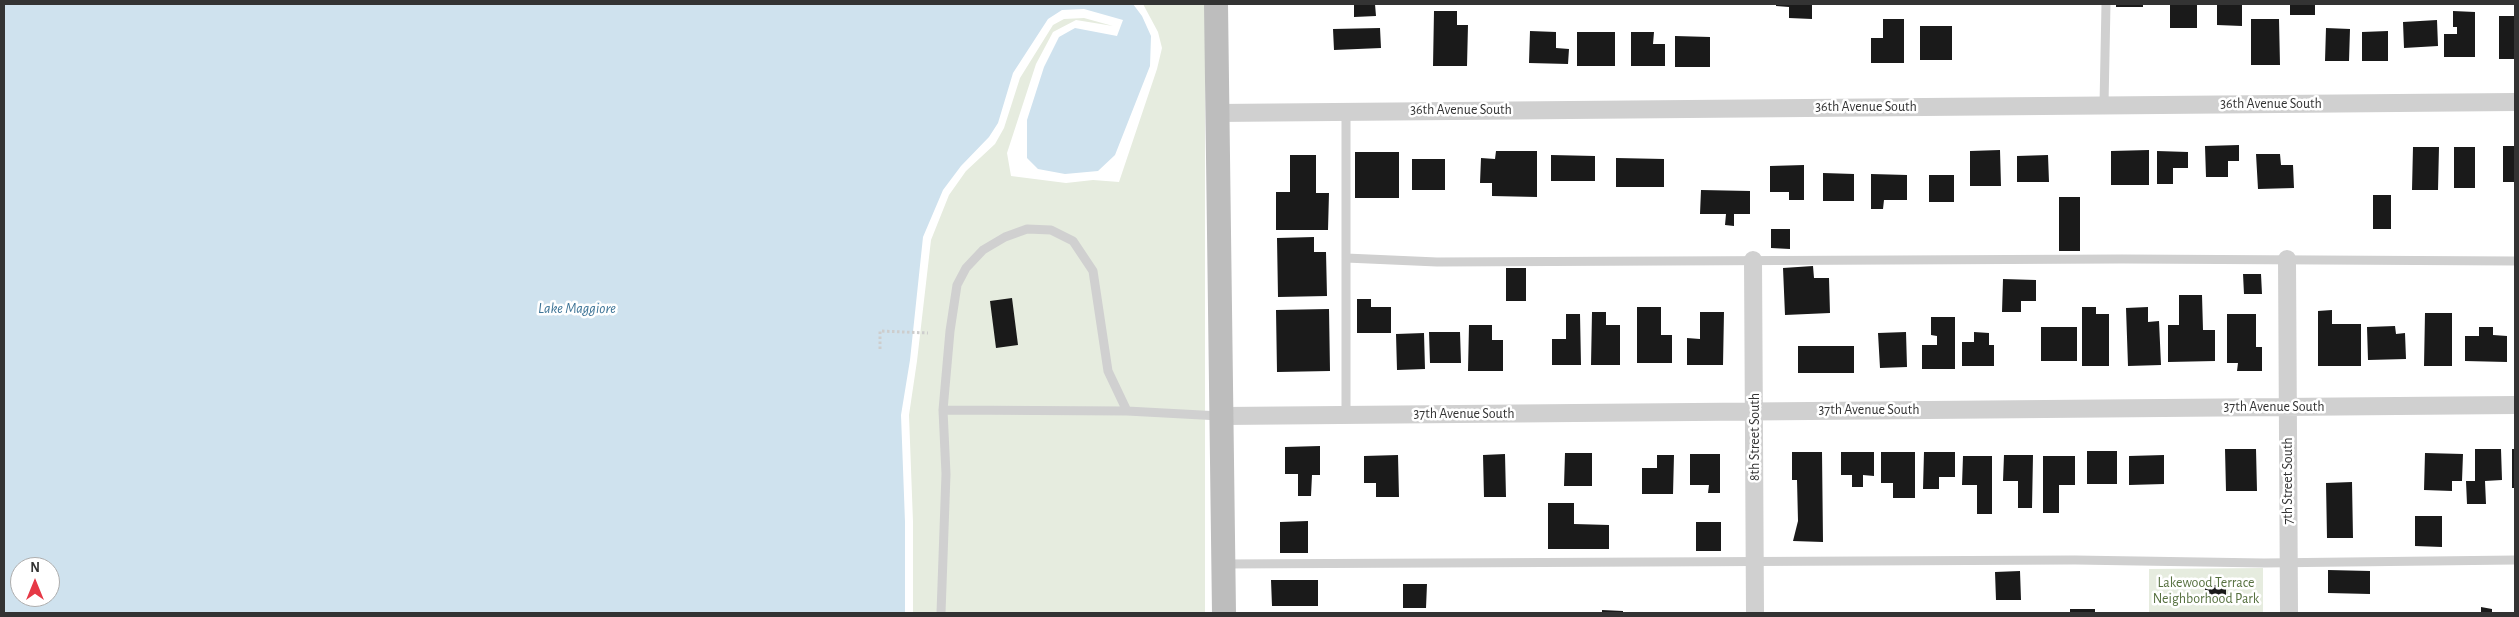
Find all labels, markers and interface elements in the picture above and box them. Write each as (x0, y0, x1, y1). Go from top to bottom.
street label: 36th Avenue South (2220, 96, 2322, 112)
street label: 36th Avenue South (1815, 99, 1917, 115)
street label: 36th Avenue South (1410, 102, 1512, 118)
water label: Lake Maggiore (538, 299, 616, 317)
street label: 8th Street South (1747, 393, 1763, 481)
street label: 37th Avenue South (2224, 399, 2324, 415)
street label: 37th Avenue South (1819, 402, 1919, 418)
street label: 37th Avenue South (1414, 406, 1514, 422)
street label: 7th Street South (2280, 437, 2296, 525)
north arrow (10, 557, 60, 607)
text: N (30, 561, 40, 575)
park label: Lakewood Terrace Neighborhood Park (2153, 575, 2259, 608)

